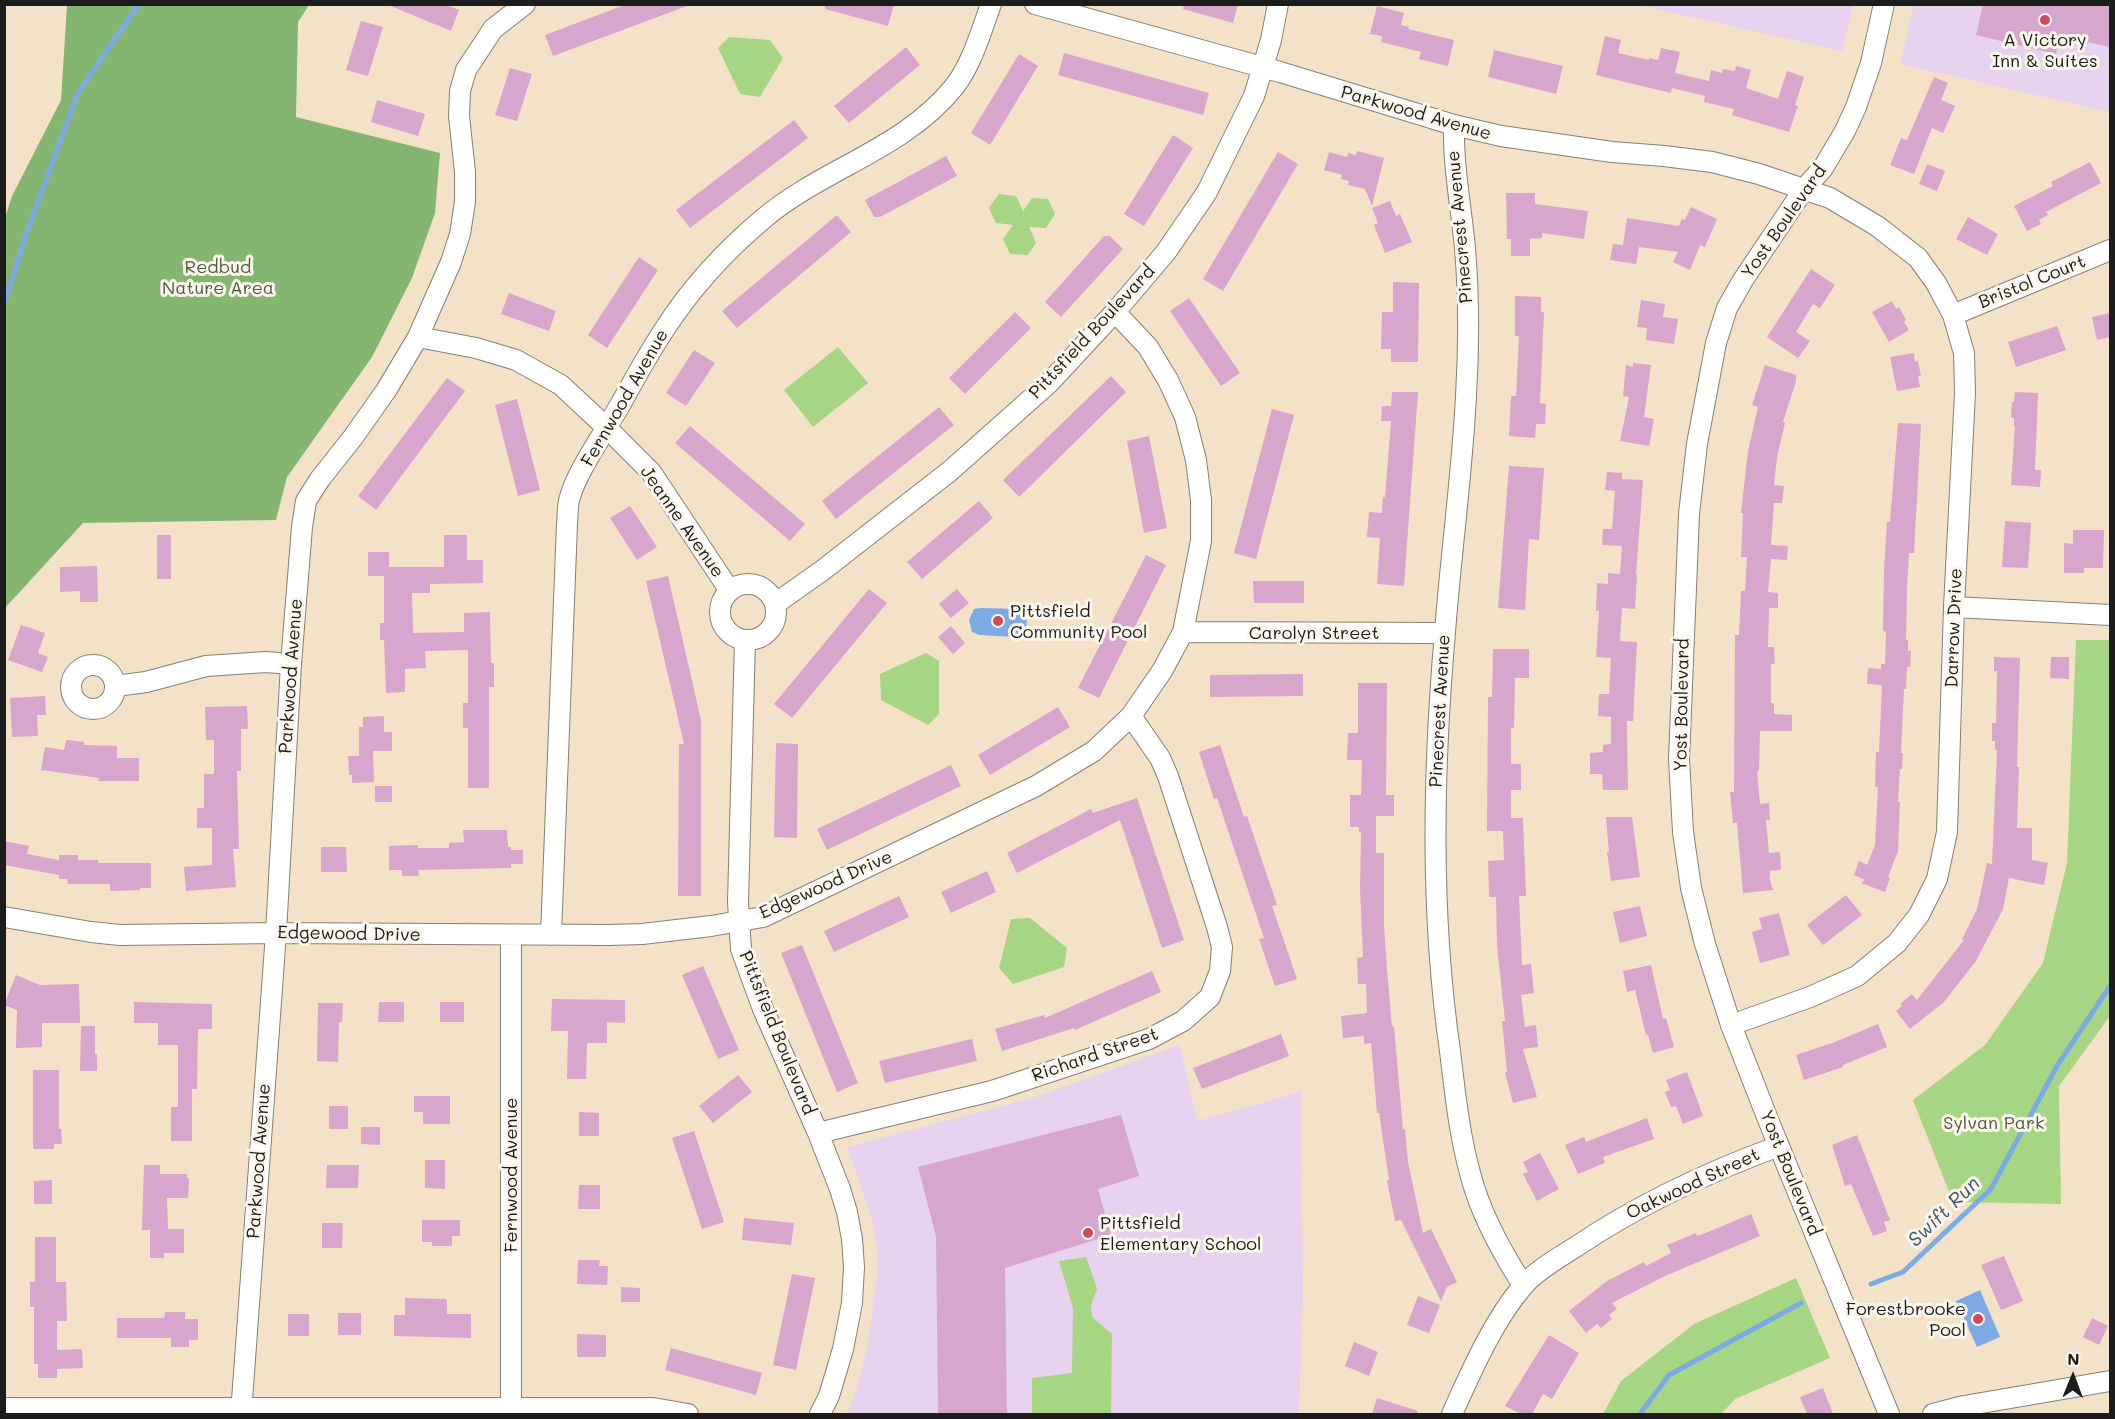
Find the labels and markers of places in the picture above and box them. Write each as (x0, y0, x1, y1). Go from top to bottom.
marker: A Victory Inn & Suites (2038, 13, 2052, 27)
place label: A Victory Inn & Suites (1992, 29, 2098, 72)
place label: Pittsfield Community Pool (1010, 600, 1147, 642)
marker: Pittsfield Community Pool (991, 614, 1005, 628)
place label: Pittsfield Elementary School (1100, 1212, 1261, 1254)
marker: Pittsfield Elementary School (1081, 1226, 1095, 1240)
place label: Forestbrooke Pool (1846, 1298, 1966, 1340)
marker: Forestbrooke Pool (1971, 1312, 1985, 1326)

